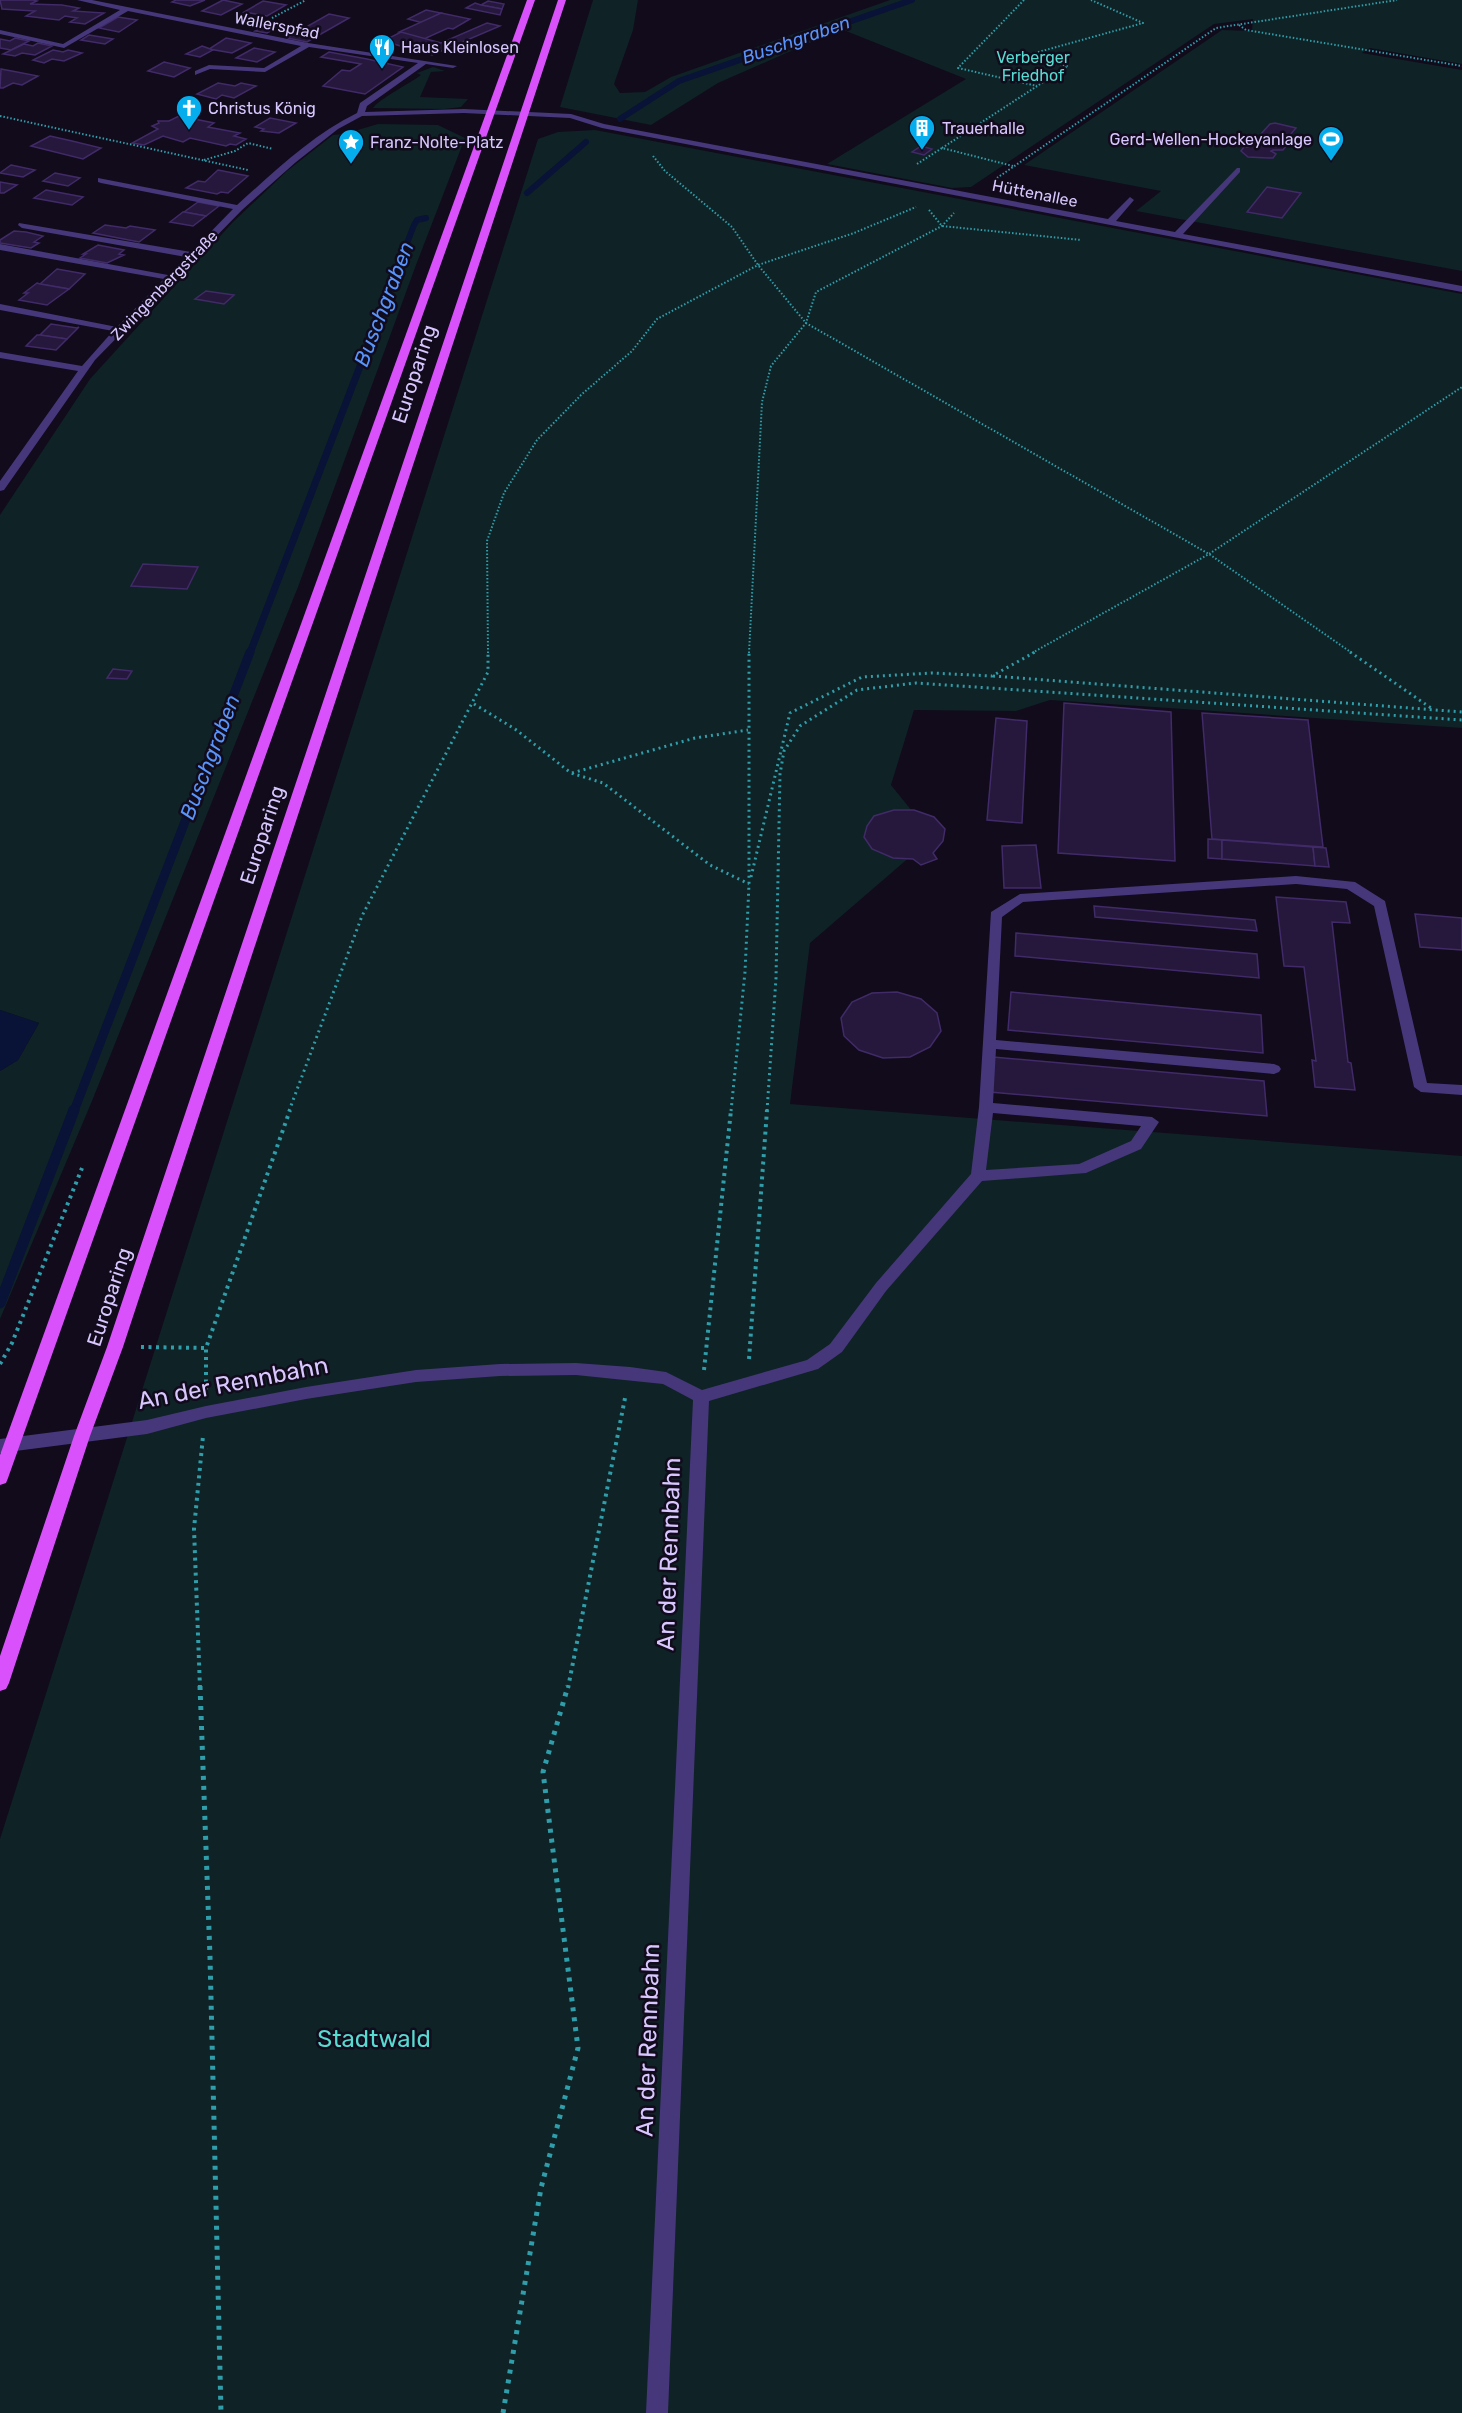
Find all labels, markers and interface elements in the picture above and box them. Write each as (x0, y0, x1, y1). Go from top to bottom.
street label: Wallerspfad (233, 8, 321, 43)
water label: Buschgraben (739, 11, 853, 69)
restaurant icon: Haus Kleinlosen (367, 32, 397, 70)
place label: Haus Kleinlosen (401, 38, 519, 57)
park label: Verberger Friedhof (996, 48, 1070, 85)
church icon: Christus König (174, 93, 204, 131)
place label: Christus König (208, 99, 316, 118)
building icon: Trauerhalle (907, 113, 937, 151)
place label: Trauerhalle (942, 119, 1025, 138)
sports icon: Gerd-Wellen-Hockeyanlage (1316, 124, 1346, 162)
place icon: Franz-Nolte-Platz (336, 127, 366, 165)
place label: Gerd-Wellen-Hockeyanlage (1110, 130, 1312, 149)
place label: Franz-Nolte-Platz (370, 133, 503, 152)
street label: Hüttenallee (991, 176, 1079, 211)
street label: Zwingenbergstraße (107, 226, 222, 344)
water label: Buschgraben (348, 238, 419, 370)
street label: Europaring (387, 322, 441, 426)
water label: Buschgraben (174, 691, 245, 823)
street label: Europaring (235, 783, 289, 887)
street label: Europaring (82, 1245, 136, 1349)
street label: An der Rennbahn (135, 1351, 331, 1415)
street label: An der Rennbahn (652, 1457, 686, 1651)
street label: An der Rennbahn (631, 1943, 665, 2137)
park label: Stadtwald (317, 2025, 431, 2053)

